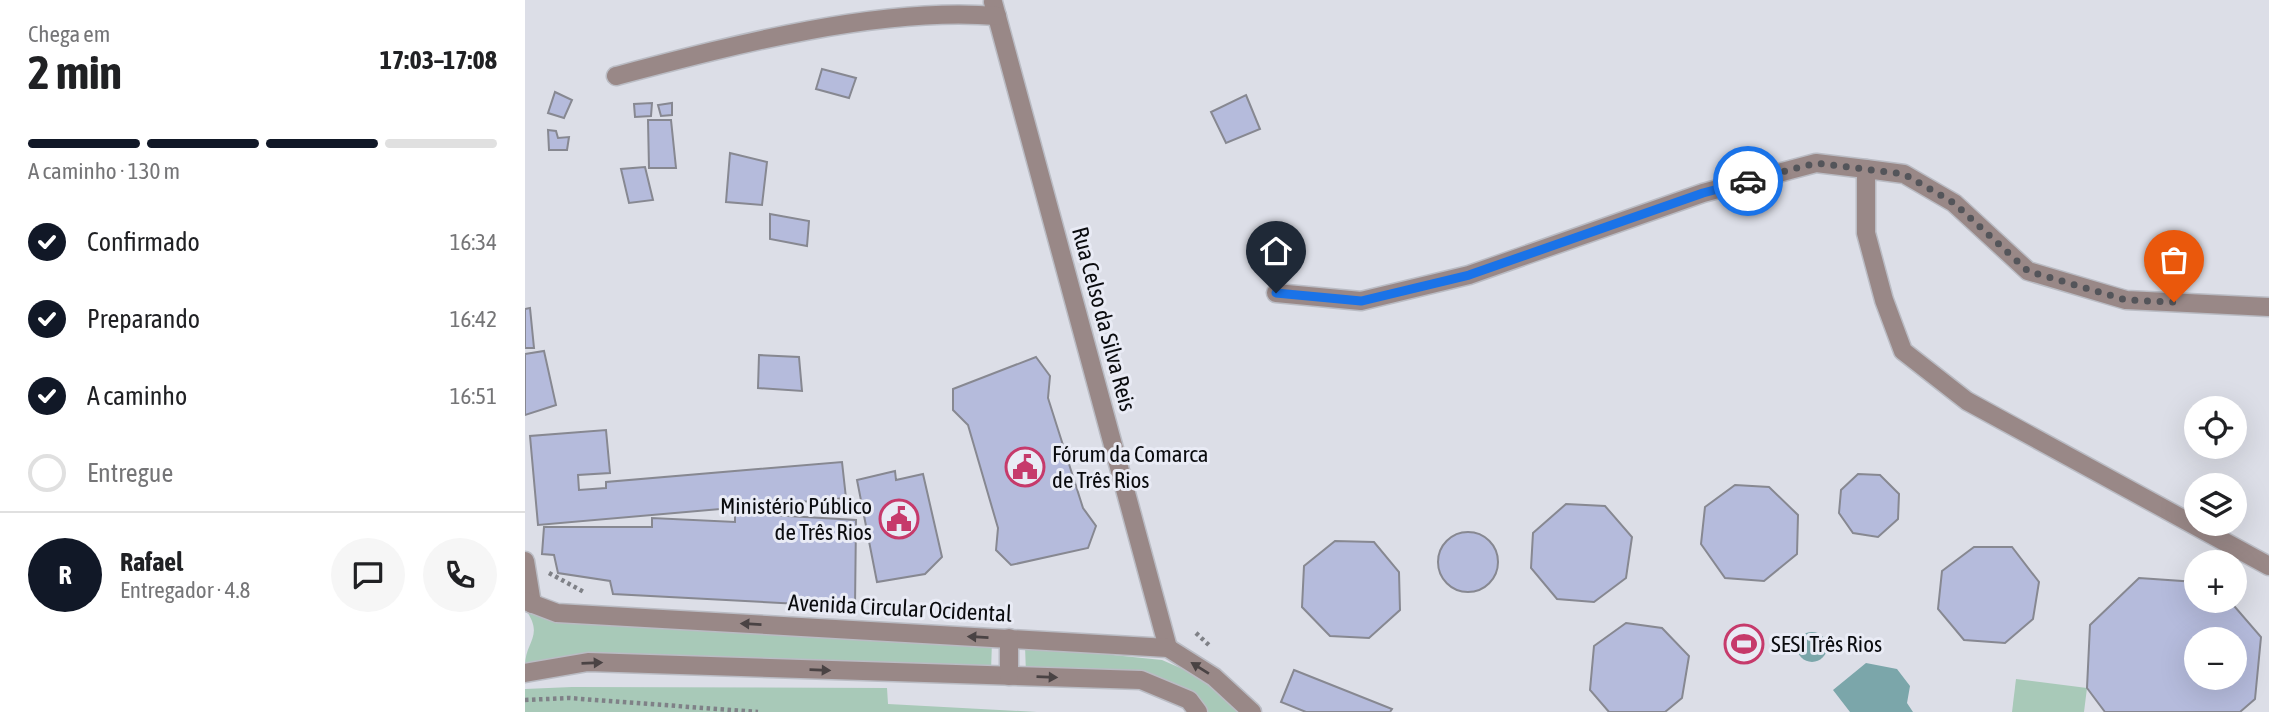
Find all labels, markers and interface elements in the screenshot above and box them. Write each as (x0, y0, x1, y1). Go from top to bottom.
text: Chega em (28, 21, 110, 47)
text: 17:03–17:08 (380, 45, 497, 75)
text: 2 min (28, 46, 122, 99)
courier (1713, 146, 1783, 216)
text: A caminho · 130 m (28, 158, 180, 184)
icon: car (1729, 162, 1767, 200)
pin (1246, 221, 1306, 293)
icon: check (28, 223, 66, 261)
street label: Rua Celso da Silva Reis (1067, 224, 1141, 414)
text: Confirmado (87, 227, 200, 257)
text: 16:34 (450, 229, 497, 255)
pin (2144, 230, 2204, 302)
icon: home (1257, 232, 1295, 270)
icon: bag (2155, 241, 2193, 279)
icon: check (28, 300, 66, 338)
text: Preparando (87, 304, 200, 334)
text: 16:42 (450, 306, 497, 332)
icon: check (28, 377, 66, 415)
text: A caminho (87, 381, 187, 411)
text: 16:51 (450, 383, 497, 409)
map controls (2184, 396, 2247, 690)
button: locate (2184, 396, 2247, 459)
place label: Fórum da Comarca de Três Rios (1052, 441, 1208, 493)
public building icon: Fórum da Comarca de Três Rios (1004, 446, 1046, 488)
text: Entregue (87, 458, 173, 488)
button: layers (2184, 473, 2247, 536)
place label: Ministério Público de Três Rios (720, 493, 872, 545)
public building icon: Ministério Público de Três Rios (878, 498, 920, 540)
button: chat (331, 538, 405, 612)
button: phone (423, 538, 497, 612)
text: Rafael (120, 547, 183, 577)
button: + (2184, 550, 2247, 613)
text: R (58, 560, 72, 590)
text: Entregador · 4.8 (120, 577, 250, 603)
street label: Avenida Circular Ocidental (787, 589, 1013, 627)
one-way arrow (740, 618, 762, 629)
sports icon: SESI Três Rios (1723, 623, 1765, 665)
button: − (2184, 627, 2247, 690)
one-way arrow (967, 631, 989, 642)
place label: SESI Três Rios (1771, 631, 1882, 657)
one-way arrow (582, 657, 604, 668)
one-way arrow (1190, 662, 1209, 675)
one-way arrow (809, 664, 831, 675)
one-way arrow (1036, 672, 1058, 683)

